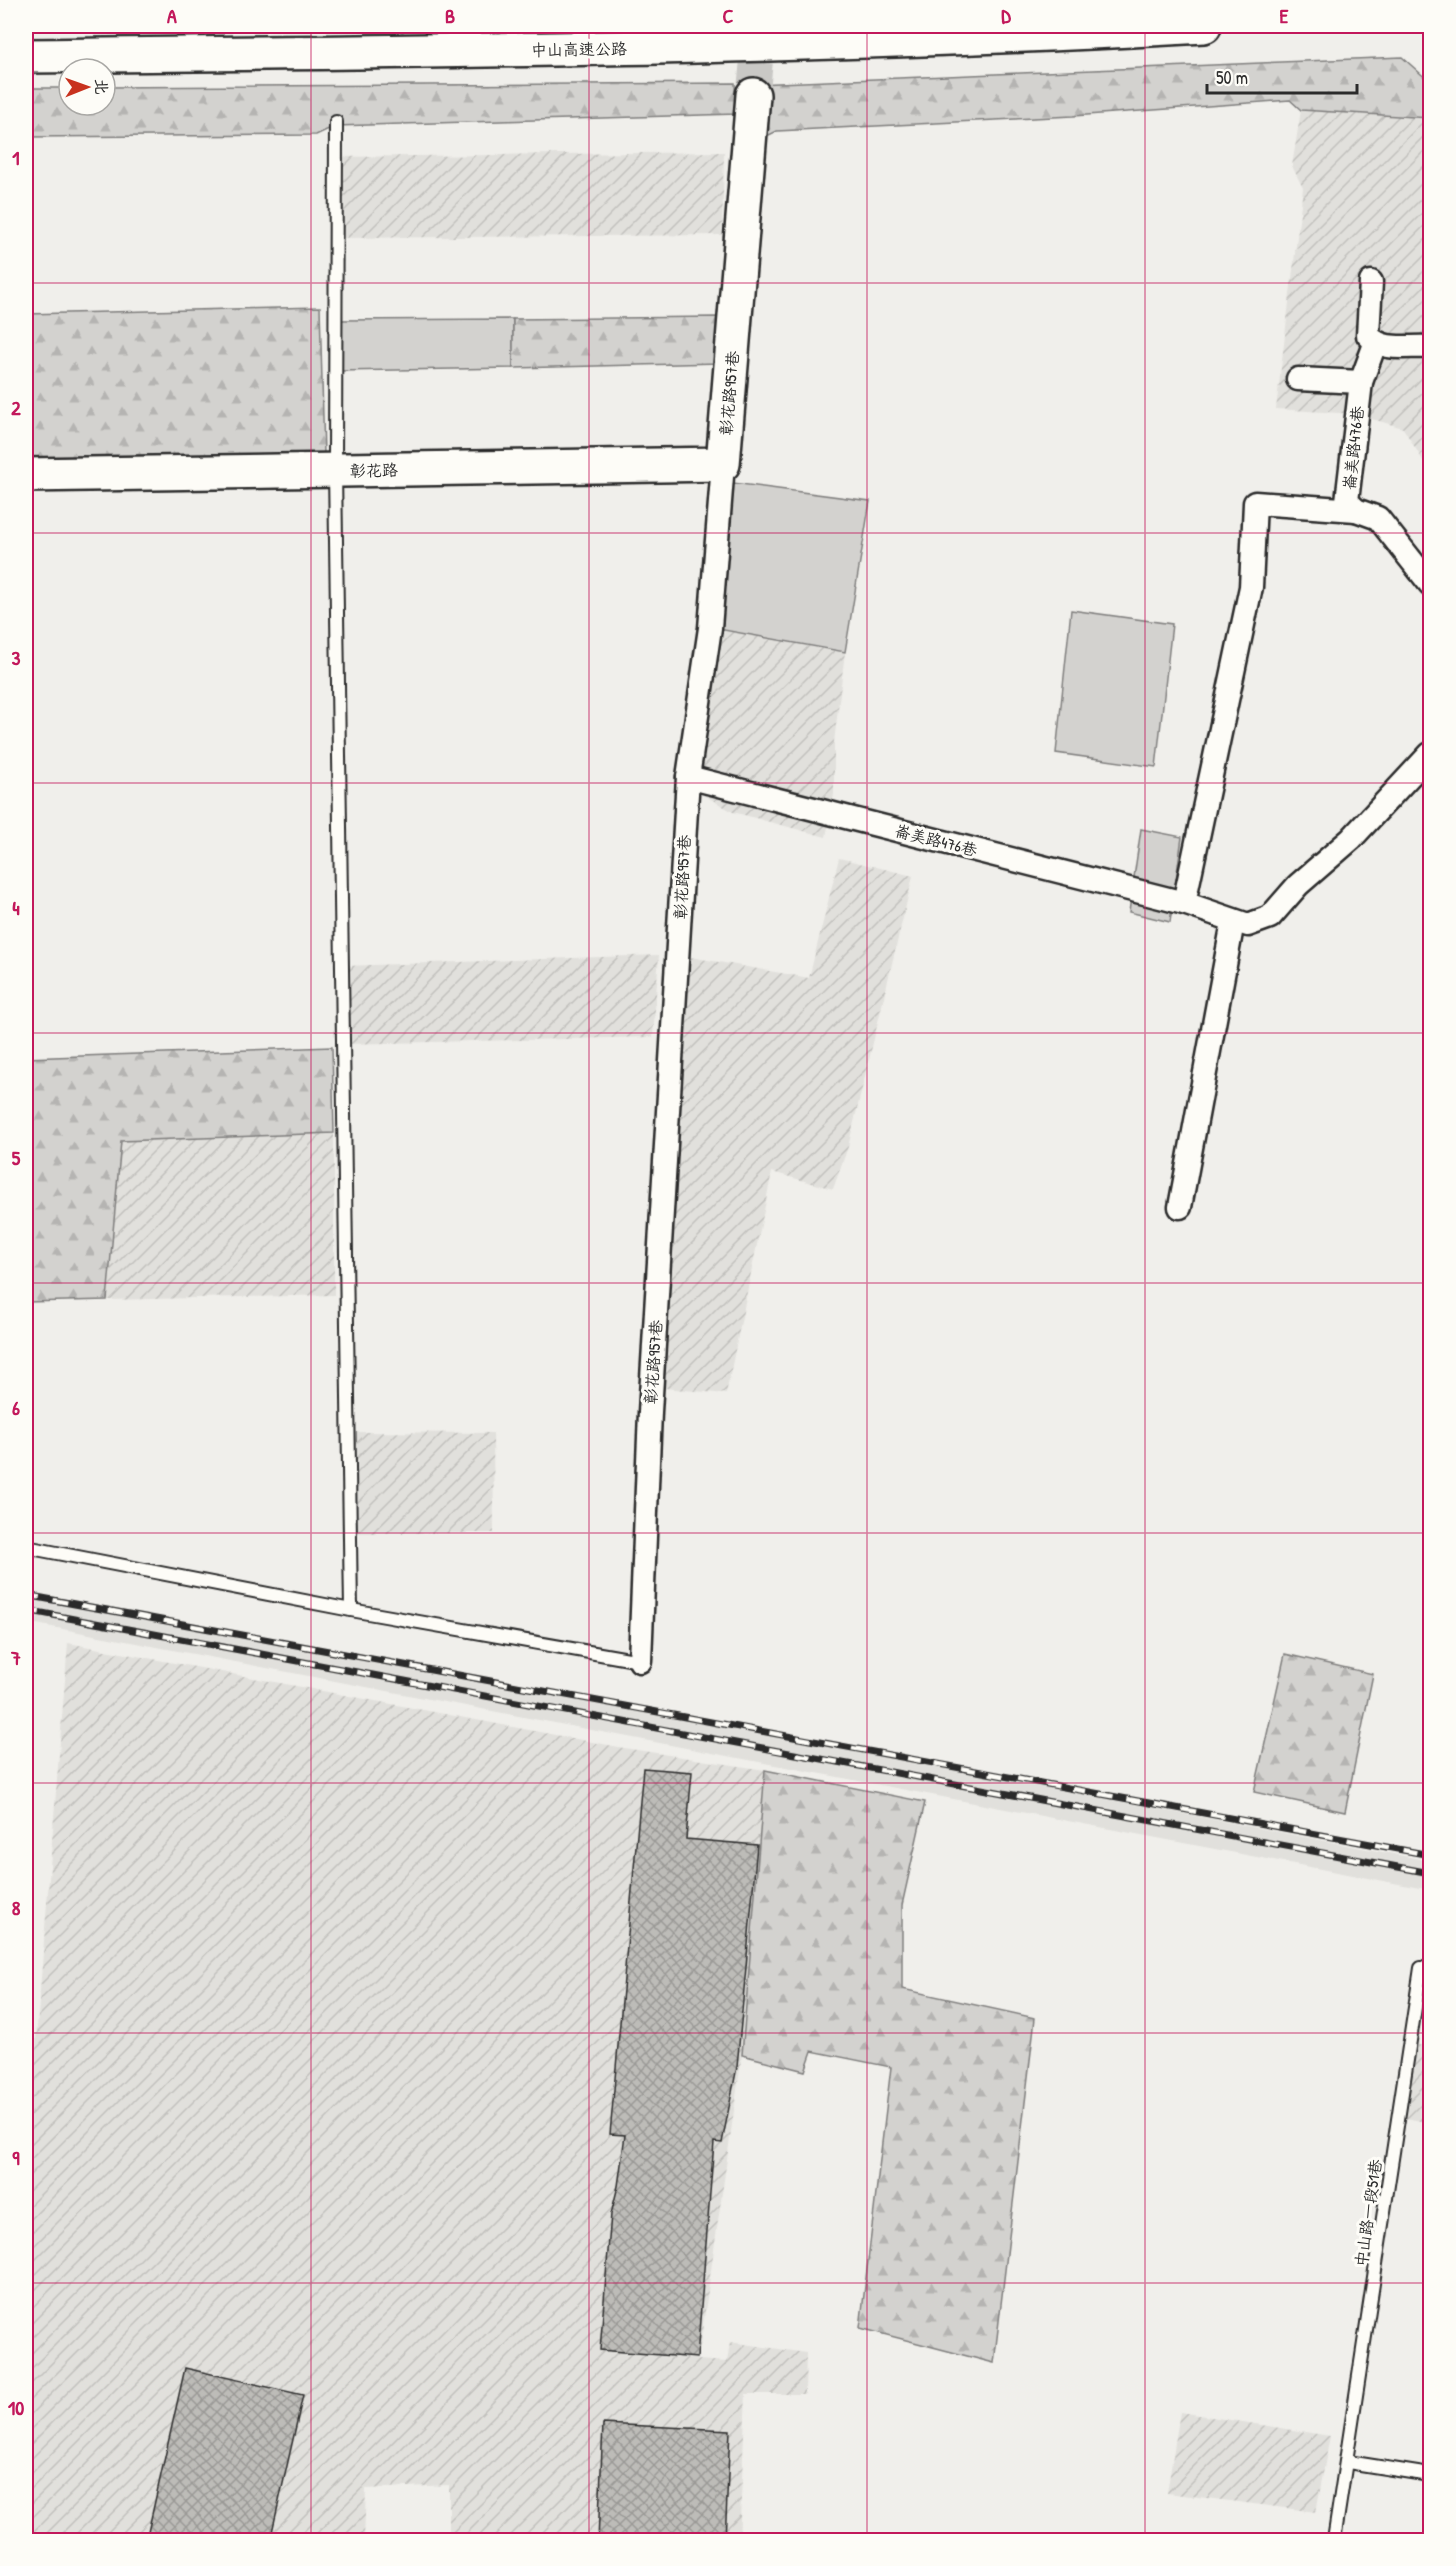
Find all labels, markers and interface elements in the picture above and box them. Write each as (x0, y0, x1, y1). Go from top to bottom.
text: A (167, 2, 177, 29)
text: B (445, 2, 455, 29)
text: C (723, 2, 734, 29)
text: D (1001, 2, 1011, 29)
text: E (1280, 2, 1289, 29)
street label: 中山高速公路 (531, 37, 627, 61)
north arrow (57, 57, 117, 117)
scale bar (1207, 57, 1357, 95)
text: 50 m (1216, 65, 1248, 90)
text: 北 (91, 79, 113, 95)
text: 1 (12, 144, 20, 171)
street label: 彰花路957巷 (714, 350, 744, 436)
text: 2 (11, 394, 21, 421)
street label: 崙美路476巷 (1338, 405, 1368, 491)
street label: 彰花路 (350, 459, 398, 481)
text: 3 (12, 644, 21, 671)
street label: 崙美路476巷 (892, 819, 980, 861)
street label: 彰花路957巷 (669, 834, 695, 920)
text: 4 (12, 894, 20, 921)
text: 5 (12, 1144, 21, 1171)
street label: 彰花路957巷 (639, 1319, 667, 1405)
text: 6 (12, 1394, 20, 1421)
text: 7 (10, 1644, 21, 1671)
text: 8 (12, 1894, 21, 1921)
text: 9 (12, 2144, 20, 2171)
street label: 中山路一段51巷 (1350, 2158, 1386, 2268)
text: 10 (8, 2394, 24, 2421)

